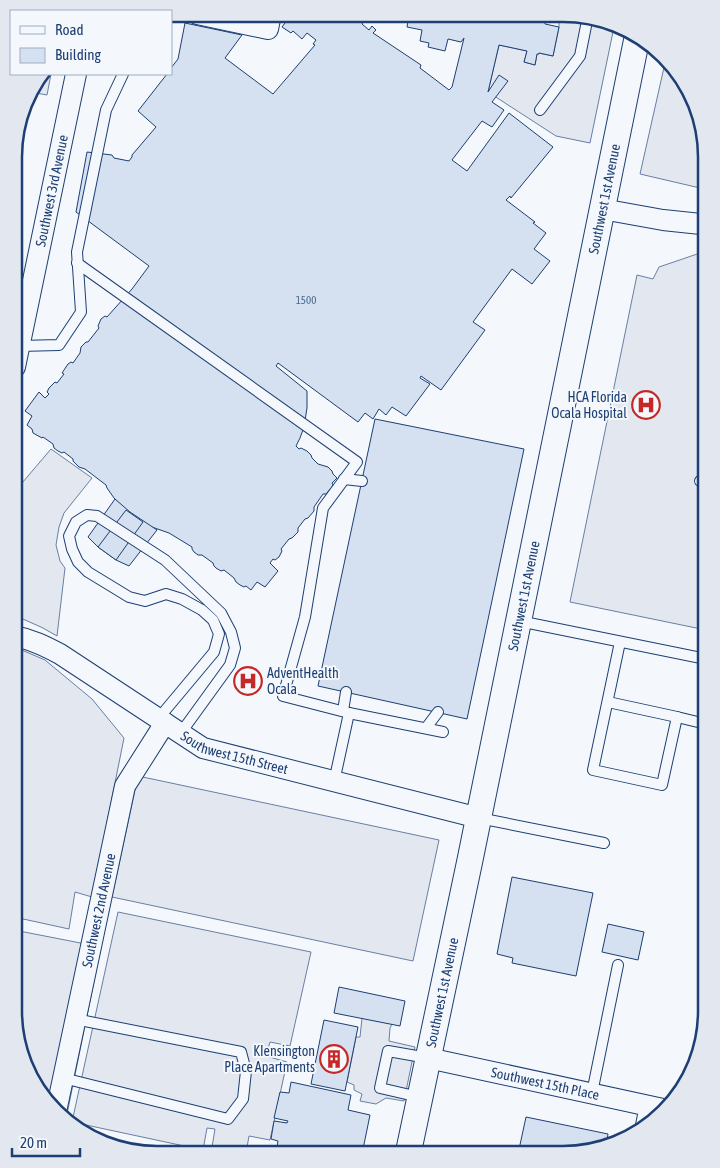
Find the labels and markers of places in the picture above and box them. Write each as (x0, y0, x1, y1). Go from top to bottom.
place label: HCA Florida Ocala Hospital (551, 389, 627, 421)
hospital icon: HCA Florida Ocala Hospital (631, 390, 661, 420)
place label: AdventHealth Ocala (267, 665, 339, 697)
hospital icon: AdventHealth Ocala (233, 666, 263, 696)
place label: KIensington Place Apartments (224, 1043, 315, 1075)
building icon: KIensington Place Apartments (319, 1044, 349, 1074)

